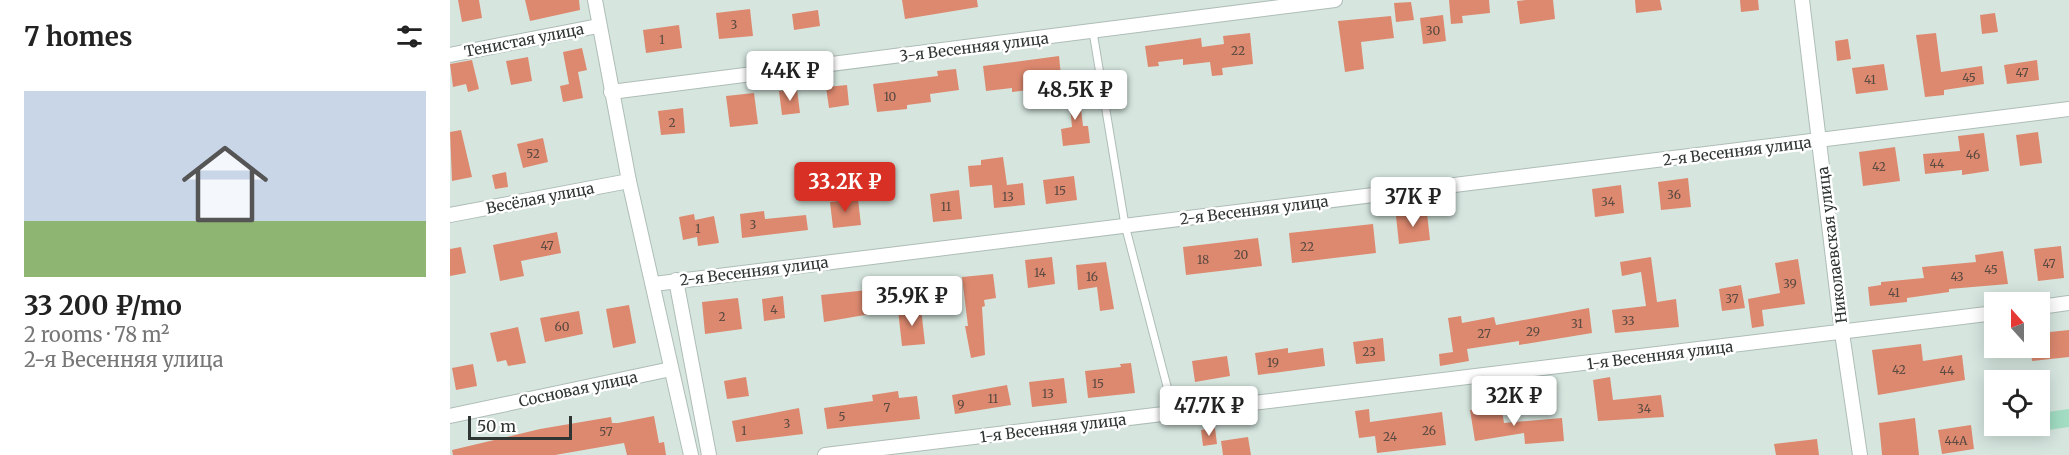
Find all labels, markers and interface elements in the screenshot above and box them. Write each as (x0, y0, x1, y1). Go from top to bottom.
house number: 3 (731, 17, 738, 32)
street label: Тенистая улица (463, 19, 585, 61)
text: 7 homes (24, 20, 132, 53)
icon: filters (393, 20, 426, 53)
house number: 30 (1426, 23, 1440, 38)
street label: 3-я Весенняя улица (898, 28, 1050, 66)
house number: 1 (659, 32, 665, 47)
house number: 22 (1231, 43, 1245, 58)
pin: 44K ₽ (748, 51, 832, 102)
text: 44K ₽ (760, 58, 820, 83)
house number: 47 (2015, 65, 2029, 80)
pin: 48.5K ₽ (1020, 70, 1130, 121)
house number: 45 (1962, 70, 1976, 85)
house number: 41 (1864, 72, 1877, 87)
text: 48.5K ₽ (1037, 77, 1113, 102)
house number: 10 (884, 89, 897, 104)
house number: 2 (668, 115, 676, 130)
icon: home (171, 130, 279, 238)
street label: 2-я Весенняя улица (1662, 132, 1812, 170)
house number: 52 (526, 146, 540, 161)
house number: 46 (1966, 147, 1980, 162)
house number: 44 (1930, 156, 1945, 171)
house number: 42 (1872, 159, 1886, 174)
pin: 33.2K ₽ (790, 162, 900, 213)
street label: Николаевская улица (1813, 166, 1851, 324)
text: 33.2K ₽ (808, 169, 882, 194)
pin: 37K ₽ (1371, 177, 1455, 228)
street label: Весёлая улица (484, 178, 596, 218)
house number: 15 (1054, 183, 1066, 198)
text: 37K ₽ (1385, 184, 1441, 209)
house number: 36 (1667, 187, 1681, 202)
house number: 13 (1002, 189, 1014, 204)
street label: 2-я Весенняя улица (1179, 191, 1329, 229)
house number: 34 (1601, 194, 1616, 209)
house number: 11 (941, 199, 952, 214)
house number: 3 (750, 217, 757, 232)
house number: 1 (695, 221, 701, 236)
house number: 47 (540, 238, 554, 253)
house number: 22 (1300, 239, 1314, 254)
house number: 20 (1234, 247, 1249, 262)
street label: 2-я Весенняя улица (679, 252, 829, 290)
house number: 18 (1197, 252, 1209, 267)
house number: 47 (2042, 256, 2056, 271)
house number: 45 (1984, 262, 1998, 277)
house number: 14 (1034, 265, 1047, 280)
house number: 16 (1086, 269, 1098, 284)
house number: 43 (1950, 269, 1964, 284)
pin: 35.9K ₽ (857, 276, 967, 327)
house number: 39 (1783, 276, 1797, 291)
text: 35.9K ₽ (876, 283, 948, 308)
house number: 41 (1888, 285, 1901, 300)
text: 33 200 ₽/mo (24, 289, 182, 322)
house number: 37 (1725, 291, 1739, 306)
north arrow (1984, 292, 2050, 358)
map controls (1984, 292, 2050, 436)
house number: 4 (770, 302, 778, 317)
house number: 2 (718, 309, 726, 324)
house number: 33 (1621, 313, 1635, 328)
house number: 31 (1571, 316, 1583, 331)
house number: 60 (555, 319, 570, 334)
text: 2 rooms · 78 m² (24, 322, 169, 347)
house number: 29 (1526, 324, 1540, 339)
house number: 27 (1477, 326, 1491, 341)
street label: 1-я Весенняя улица (1586, 337, 1734, 373)
house number: 23 (1362, 344, 1376, 359)
text: 2-я Весенняя улица (24, 347, 224, 372)
house number: 19 (1267, 355, 1279, 370)
house number: 42 (1892, 362, 1906, 377)
house number: 44 (1940, 363, 1955, 378)
street label: Сосновая улица (517, 367, 639, 411)
button: locate (1984, 370, 2050, 436)
house number: 15 (1092, 376, 1104, 391)
pin: 32K ₽ (1472, 376, 1556, 427)
text: 32K ₽ (1486, 383, 1542, 408)
house number: 13 (1042, 386, 1054, 401)
pin: 47.7K ₽ (1154, 386, 1264, 437)
house number: 11 (988, 391, 999, 406)
text: 47.7K ₽ (1174, 393, 1244, 418)
house number: 9 (957, 397, 965, 412)
house number: 7 (884, 400, 891, 415)
house number: 34 (1637, 401, 1652, 416)
house number: 5 (838, 409, 846, 424)
street label: 1-я Весенняя улица (979, 410, 1127, 446)
scale bar (468, 413, 572, 440)
text: 50 m (477, 416, 516, 436)
house number: 3 (784, 416, 791, 431)
house number: 1 (741, 423, 747, 438)
house number: 26 (1422, 423, 1436, 438)
house number: 57 (599, 424, 613, 439)
house number: 24 (1383, 429, 1398, 444)
house number: 44А (1944, 433, 1968, 448)

